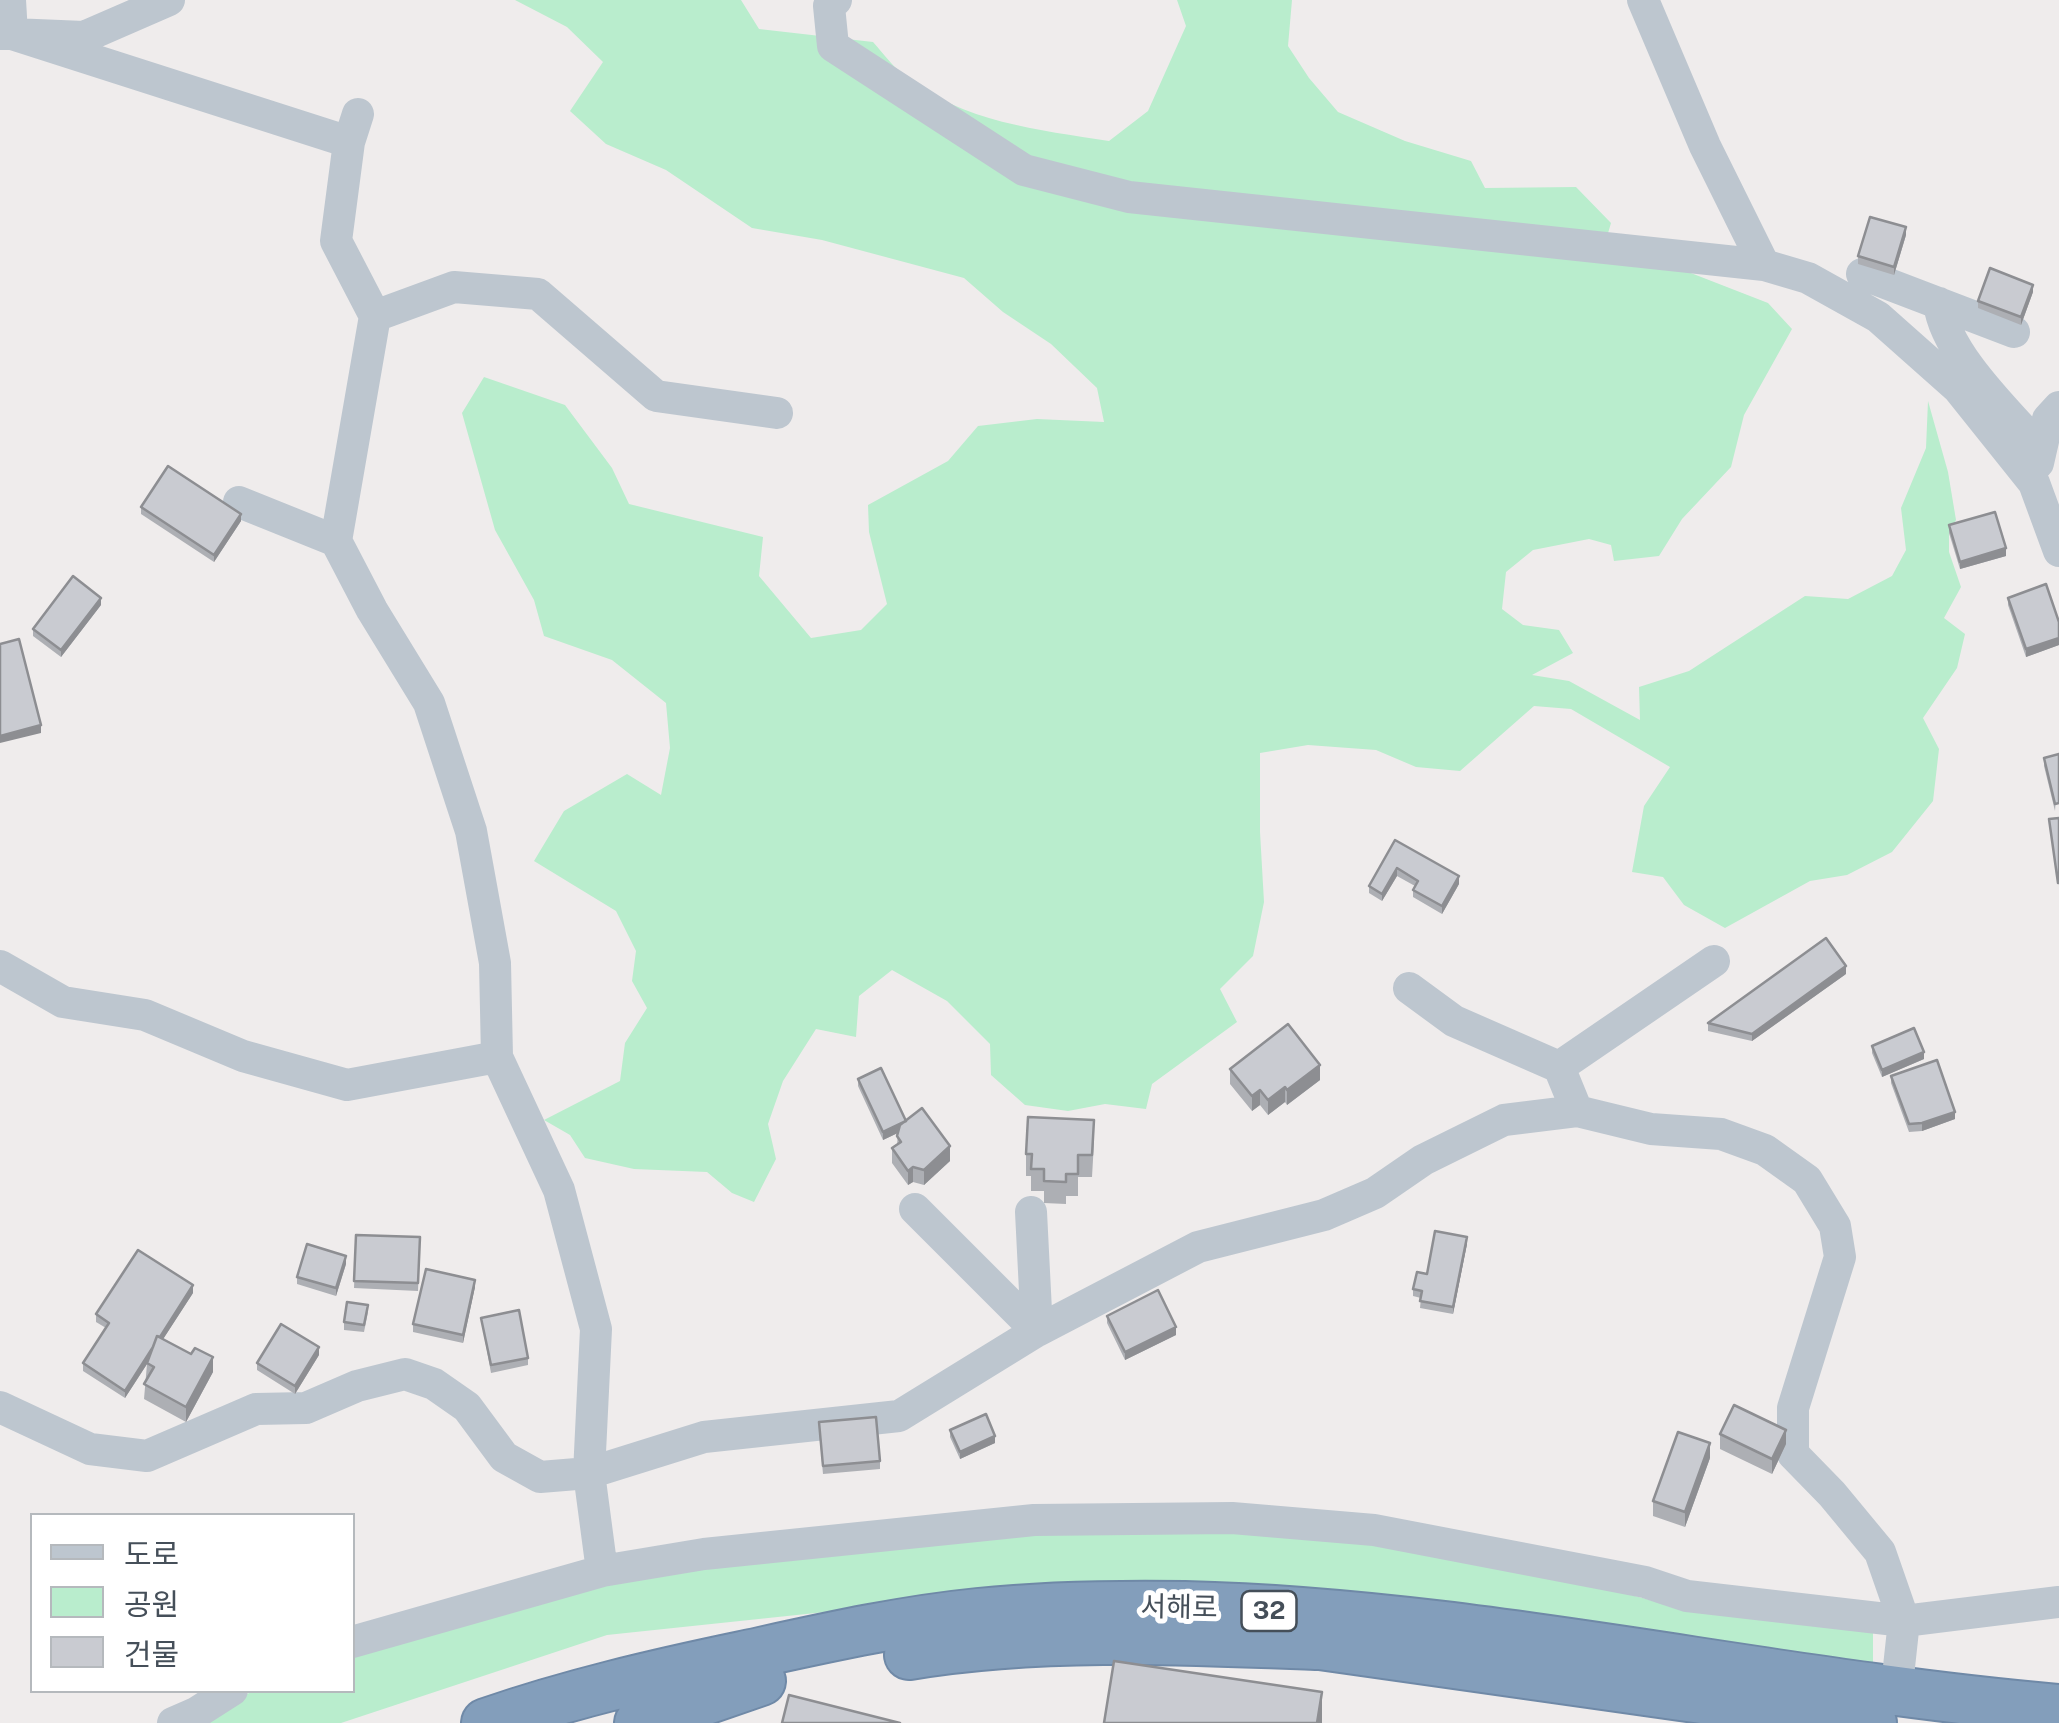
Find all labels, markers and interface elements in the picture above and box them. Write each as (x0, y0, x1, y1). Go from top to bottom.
legend (30, 1513, 355, 1693)
text: 도로 (124, 1536, 179, 1572)
text: 공원 (124, 1586, 179, 1622)
street label: 서해로 (1140, 1591, 1218, 1625)
road number: 32 (1242, 1591, 1296, 1631)
text: 건물 (124, 1636, 179, 1672)

